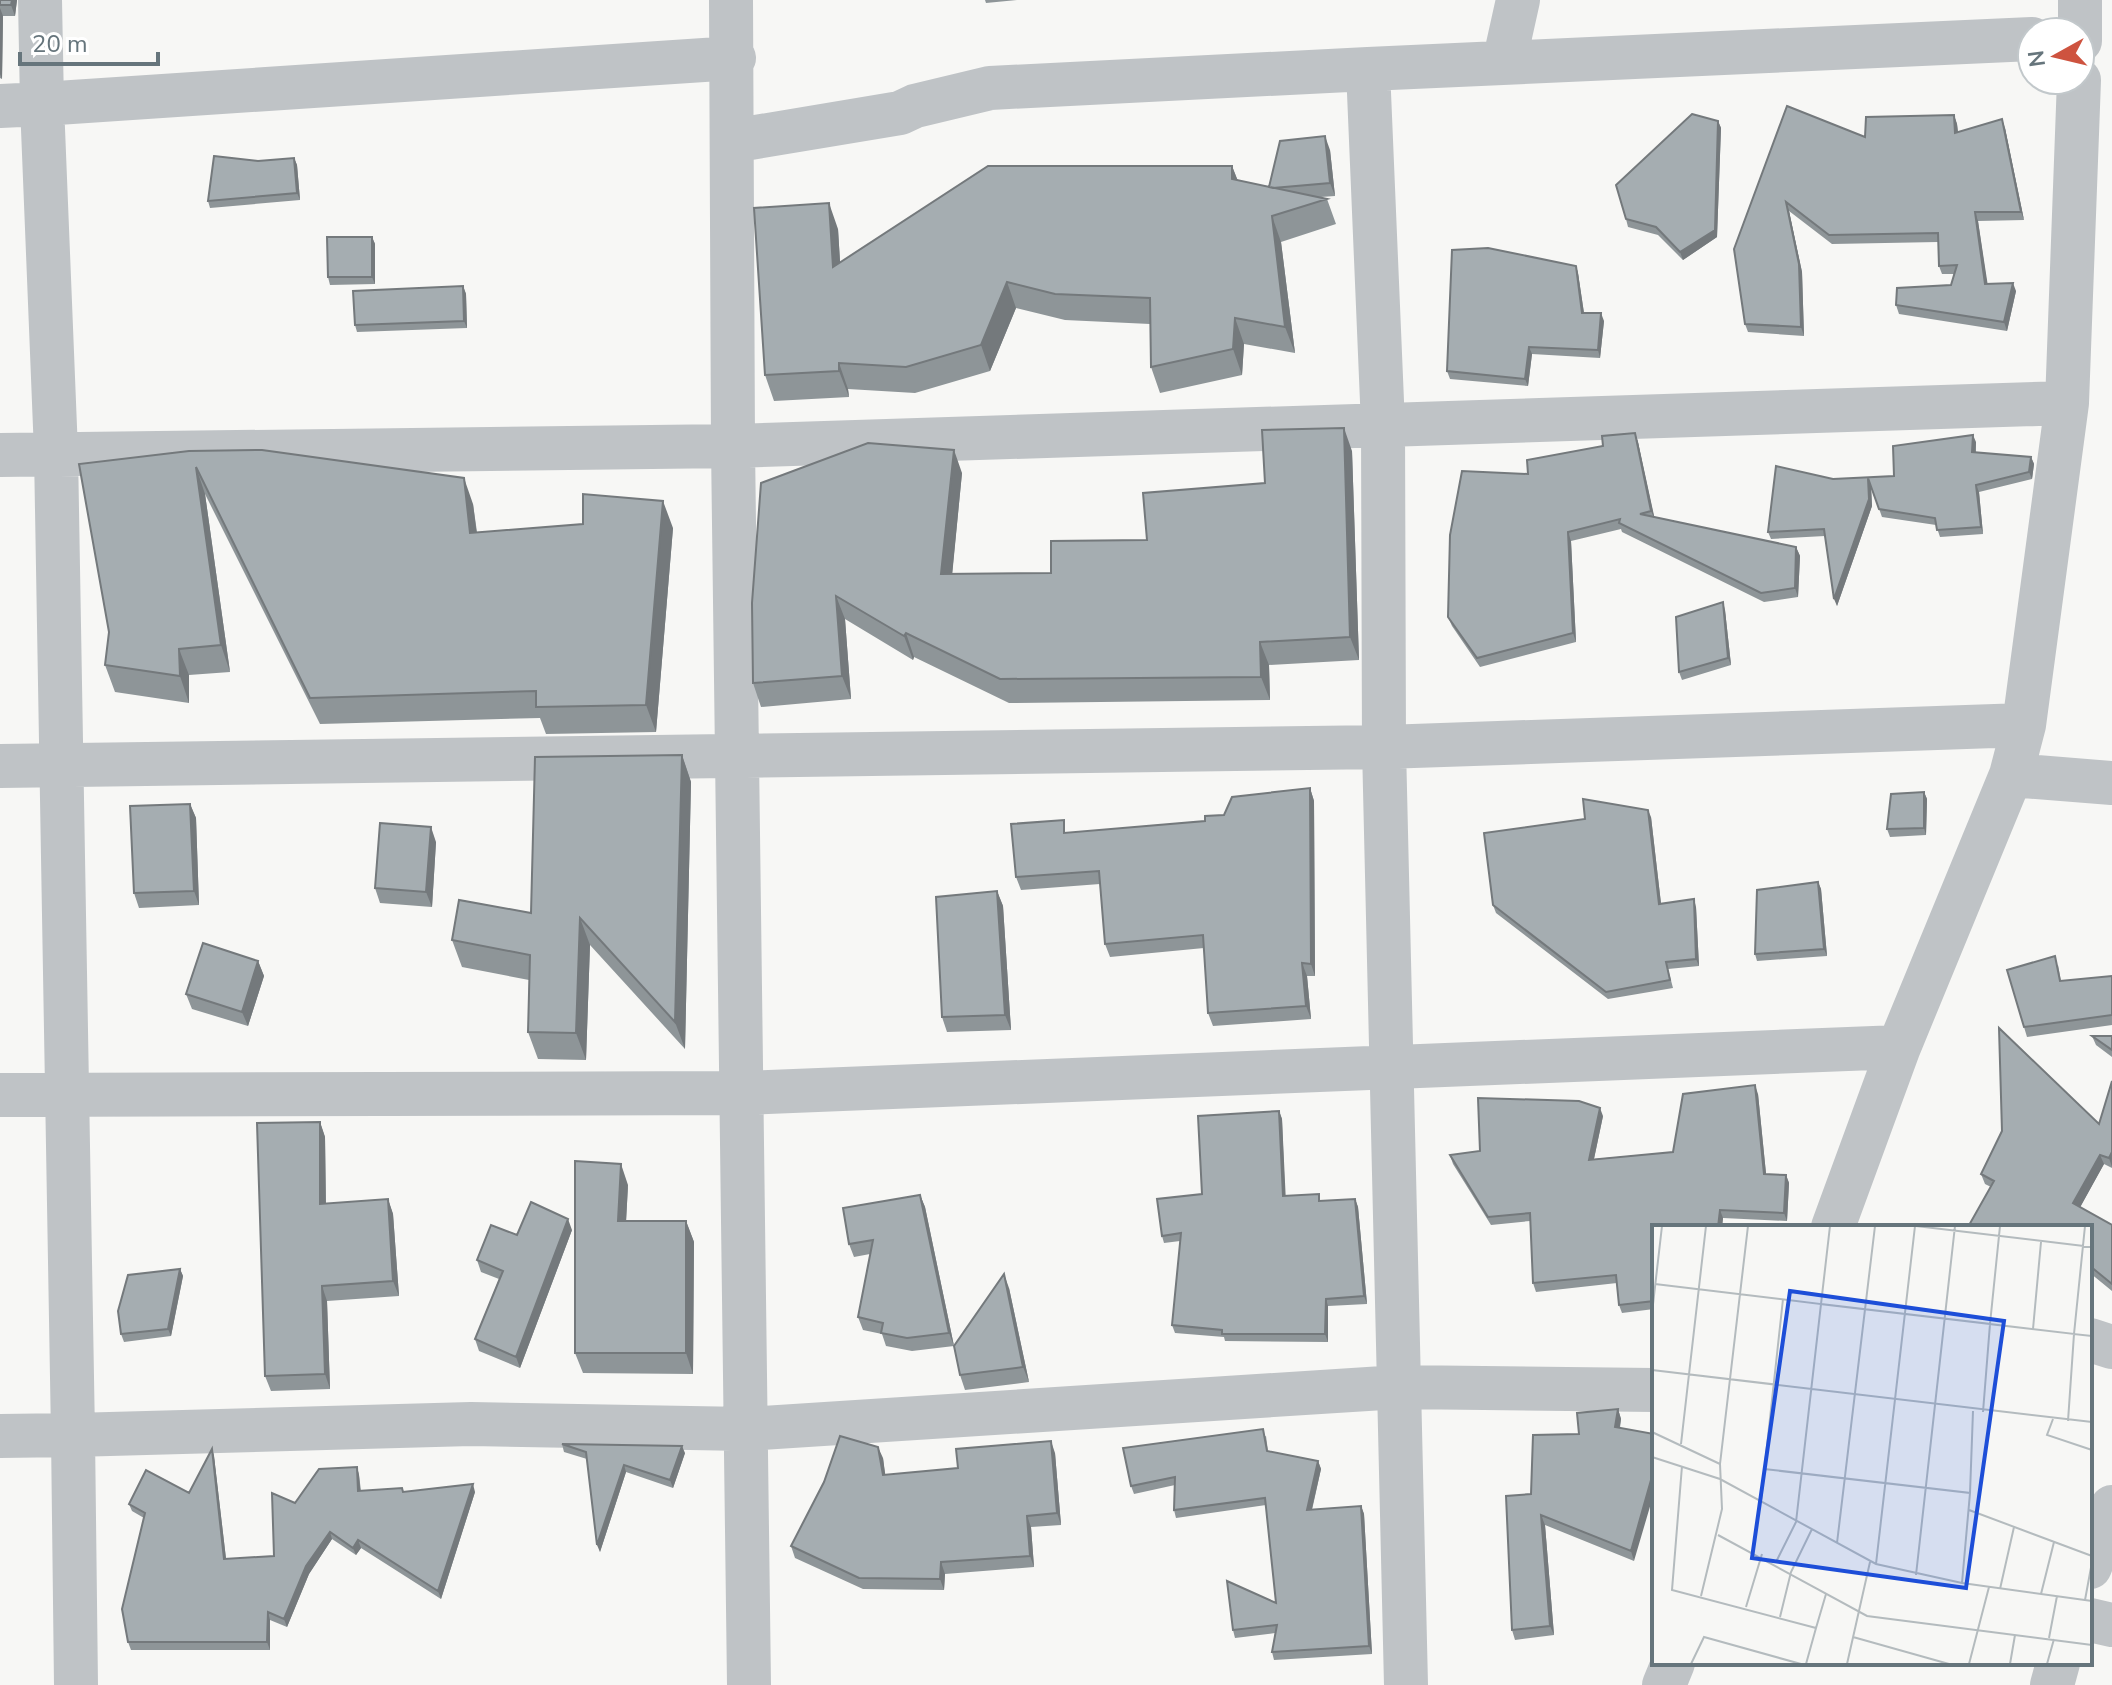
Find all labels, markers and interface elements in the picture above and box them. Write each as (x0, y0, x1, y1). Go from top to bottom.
scale bar (20, 16, 158, 66)
north arrow (2016, 16, 2096, 96)
text: 20 m (32, 28, 88, 60)
text: N (2021, 48, 2053, 69)
inset map (1652, 1225, 2092, 1665)

